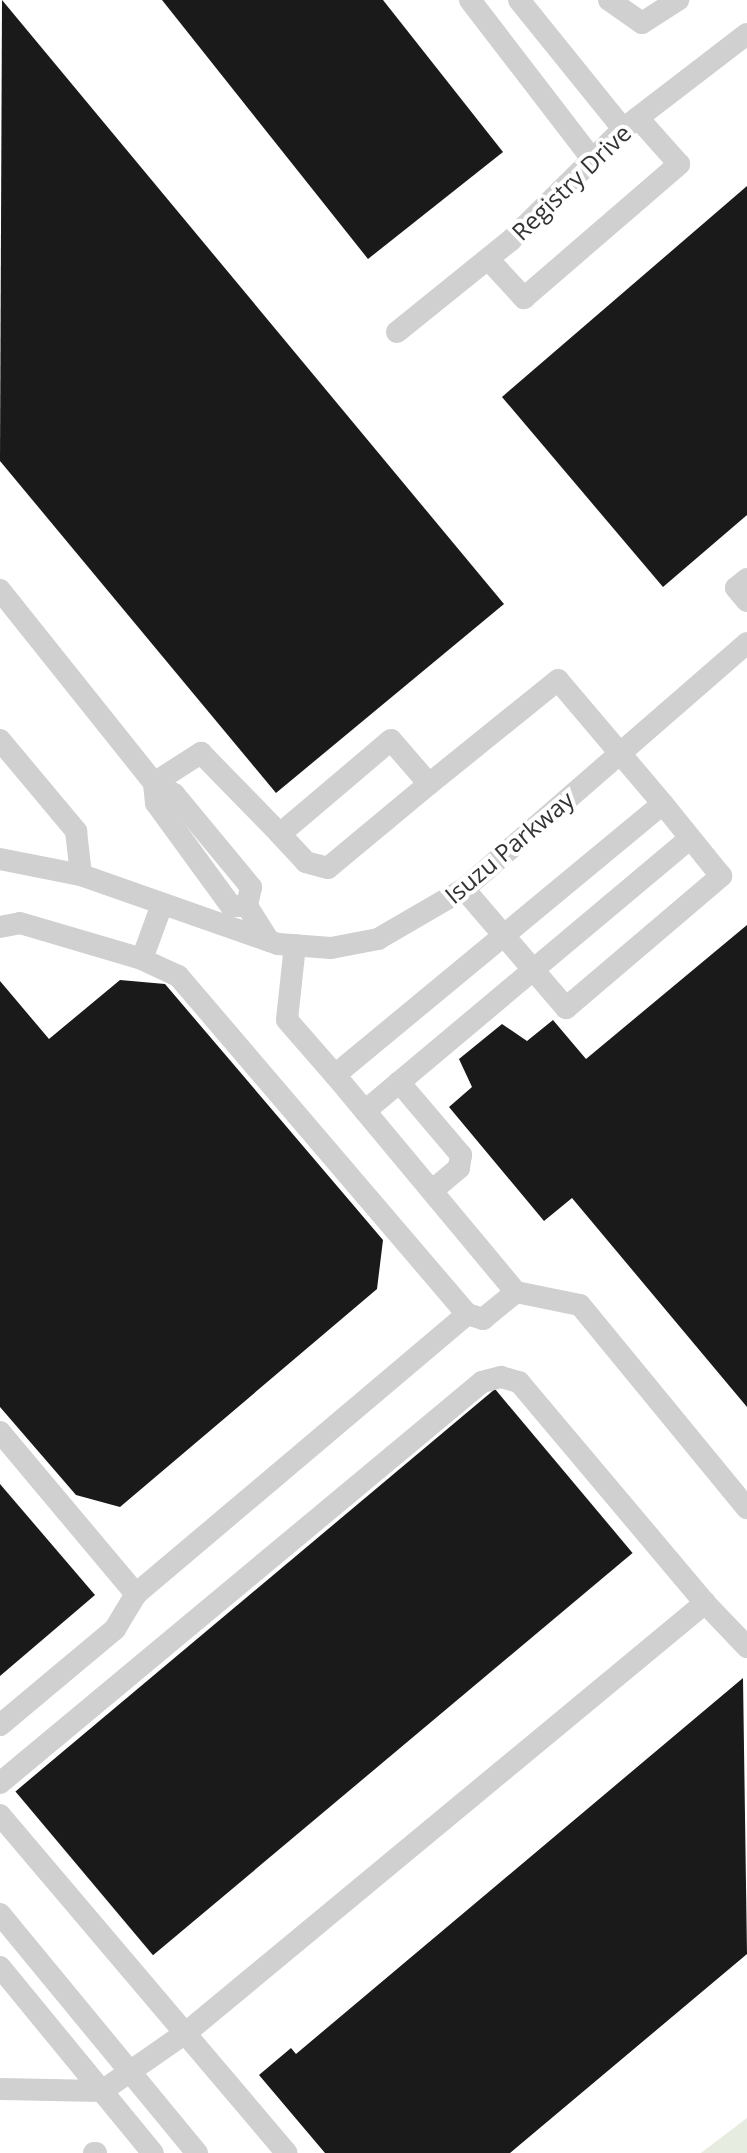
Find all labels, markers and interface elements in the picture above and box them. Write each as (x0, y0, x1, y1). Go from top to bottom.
street label: Registry Drive (506, 118, 636, 246)
street label: Isuzu Parkway (439, 785, 579, 909)

